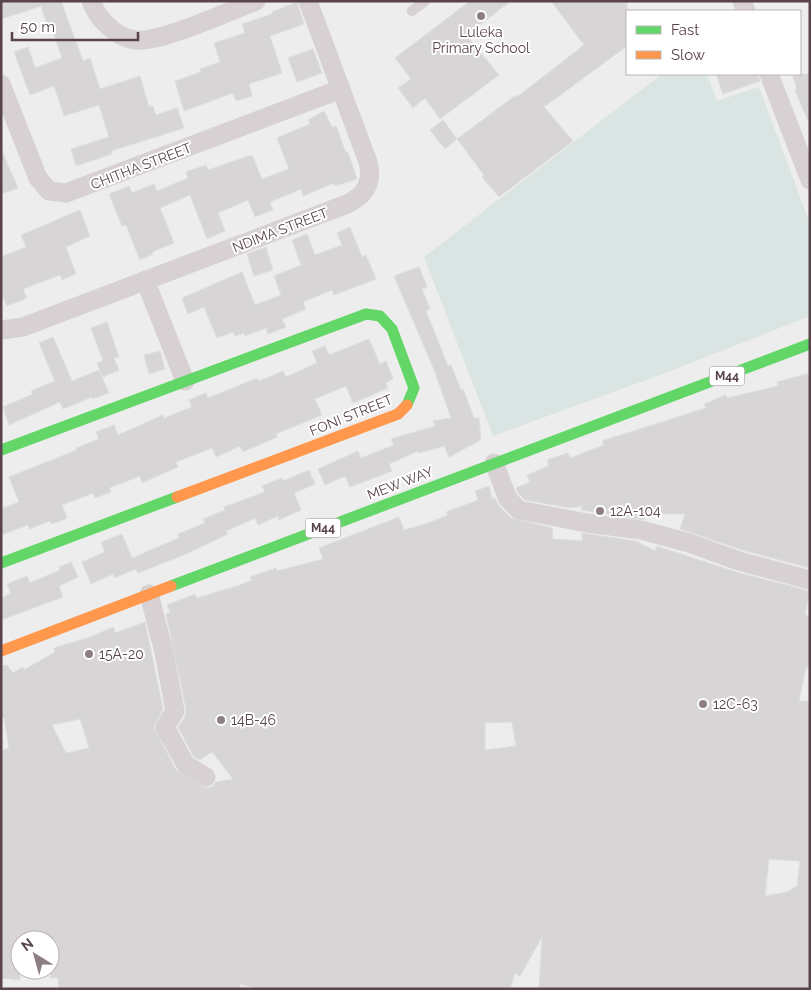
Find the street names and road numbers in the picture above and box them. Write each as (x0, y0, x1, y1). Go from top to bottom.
street label: CHITHA STREET (88, 139, 194, 193)
street label: NDIMA STREET (230, 204, 330, 256)
road number: M44 (710, 366, 744, 386)
street label: FONI STREET (307, 391, 395, 439)
street label: MEW WAY (365, 463, 435, 503)
road number: M44 (306, 518, 340, 538)

